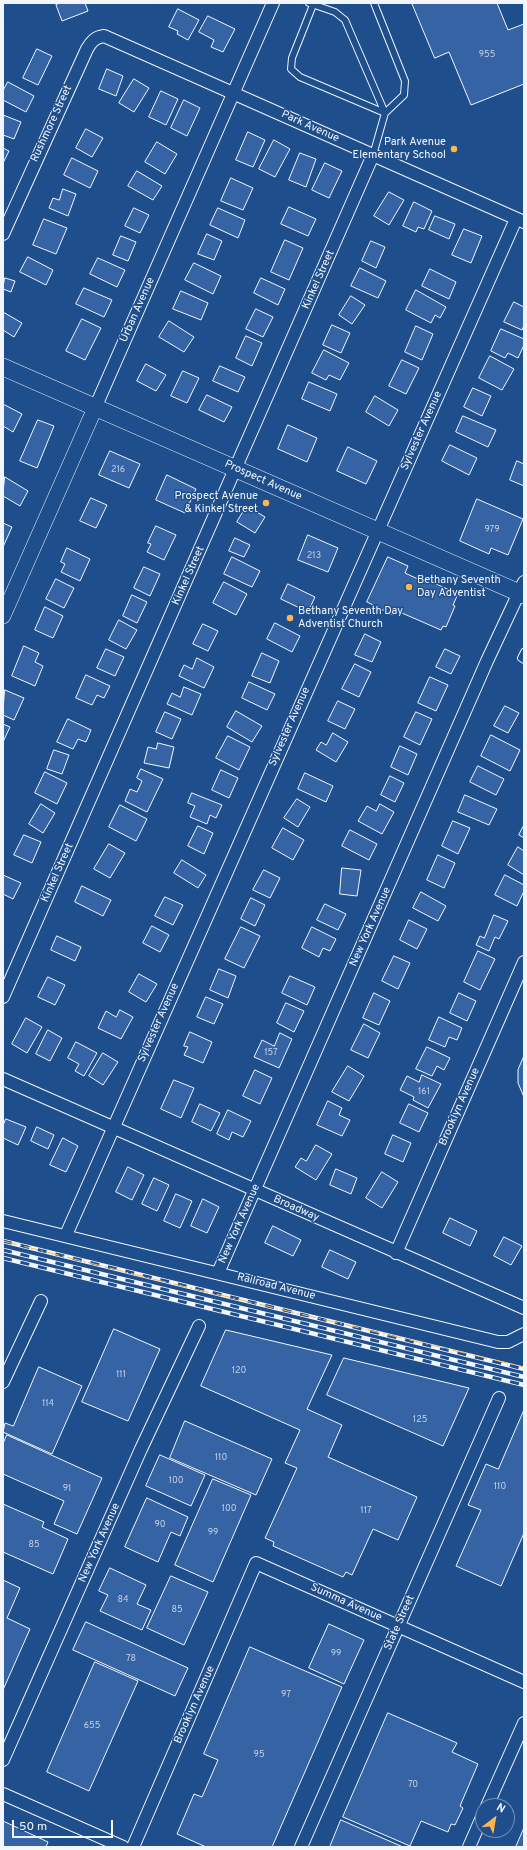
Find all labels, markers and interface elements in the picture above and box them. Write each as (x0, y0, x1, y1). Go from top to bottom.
house number: 955 (479, 50, 495, 60)
street label: Rushmore Street (28, 84, 76, 164)
street label: Park Avenue (279, 108, 341, 146)
place label: Park Avenue Elementary School (353, 136, 446, 162)
marker: Park Avenue Elementary School (449, 144, 459, 154)
street label: Kinkel Street (300, 248, 338, 312)
street label: Urban Avenue (118, 276, 158, 344)
street label: Sylvester Avenue (399, 389, 445, 473)
street label: Prospect Avenue (222, 458, 304, 504)
house number: 216 (111, 465, 125, 475)
place label: Prospect Avenue & Kinkel Street (174, 490, 258, 516)
marker: Prospect Avenue & Kinkel Street (261, 498, 271, 508)
house number: 979 (484, 525, 500, 535)
street label: Kinkel Street (170, 544, 208, 608)
house number: 213 (307, 551, 321, 561)
place label: Bethany Seventh Day Adventist (417, 574, 501, 600)
marker: Bethany Seventh Day Adventist (404, 582, 414, 592)
place label: Bethany Seventh Day Adventist Church (298, 605, 403, 631)
marker: Bethany Seventh Day Adventist Church (285, 613, 295, 623)
street label: Sylvester Avenue (267, 685, 313, 769)
street label: Kinkel Street (39, 841, 77, 905)
street label: New York Avenue (348, 885, 394, 969)
street label: Sylvester Avenue (136, 981, 182, 1065)
house number: 157 (264, 1048, 278, 1058)
street label: Brooklyn Avenue (437, 1066, 483, 1148)
house number: 161 (418, 1087, 430, 1097)
street label: New York Avenue (217, 1182, 263, 1266)
street label: Broadway (271, 1193, 321, 1225)
street label: Railroad Avenue (235, 1271, 317, 1303)
house number: 120 (232, 1366, 246, 1376)
house number: 111 (116, 1370, 126, 1380)
house number: 114 (42, 1399, 54, 1409)
house number: 125 (413, 1415, 427, 1425)
house number: 110 (215, 1453, 227, 1463)
house number: 100 (169, 1476, 183, 1486)
house number: 110 (494, 1482, 506, 1492)
house number: 91 (63, 1484, 71, 1494)
street label: New York Avenue (77, 1501, 123, 1585)
house number: 100 (222, 1504, 236, 1514)
house number: 117 (360, 1506, 372, 1516)
house number: 90 (154, 1520, 166, 1530)
house number: 99 (208, 1528, 218, 1538)
house number: 85 (28, 1540, 40, 1550)
street label: Summa Avenue (308, 1581, 384, 1625)
street label: State Street (382, 1593, 418, 1653)
house number: 84 (117, 1595, 129, 1605)
house number: 85 (171, 1605, 183, 1615)
house number: 99 (331, 1649, 341, 1659)
house number: 78 (126, 1654, 136, 1664)
street label: Brooklyn Avenue (172, 1664, 218, 1746)
house number: 97 (281, 1690, 291, 1700)
house number: 655 (84, 1721, 100, 1731)
house number: 95 (254, 1750, 264, 1760)
house number: 70 (408, 1780, 418, 1790)
north arrow (475, 1798, 515, 1838)
text: N (494, 1801, 508, 1817)
scale bar (14, 1812, 115, 1838)
text: 50 m (19, 1819, 47, 1835)

